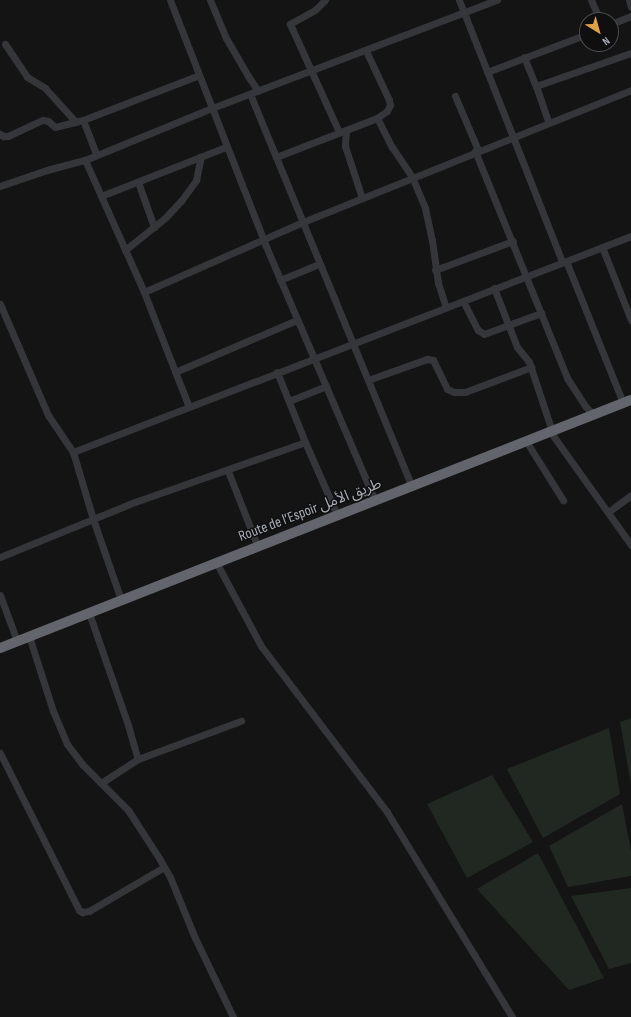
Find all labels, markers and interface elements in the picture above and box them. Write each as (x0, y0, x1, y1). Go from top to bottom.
north arrow (579, 12, 619, 52)
text: N (600, 34, 612, 48)
street label: Route de l’Espoir طريق الأمل (236, 474, 384, 546)

